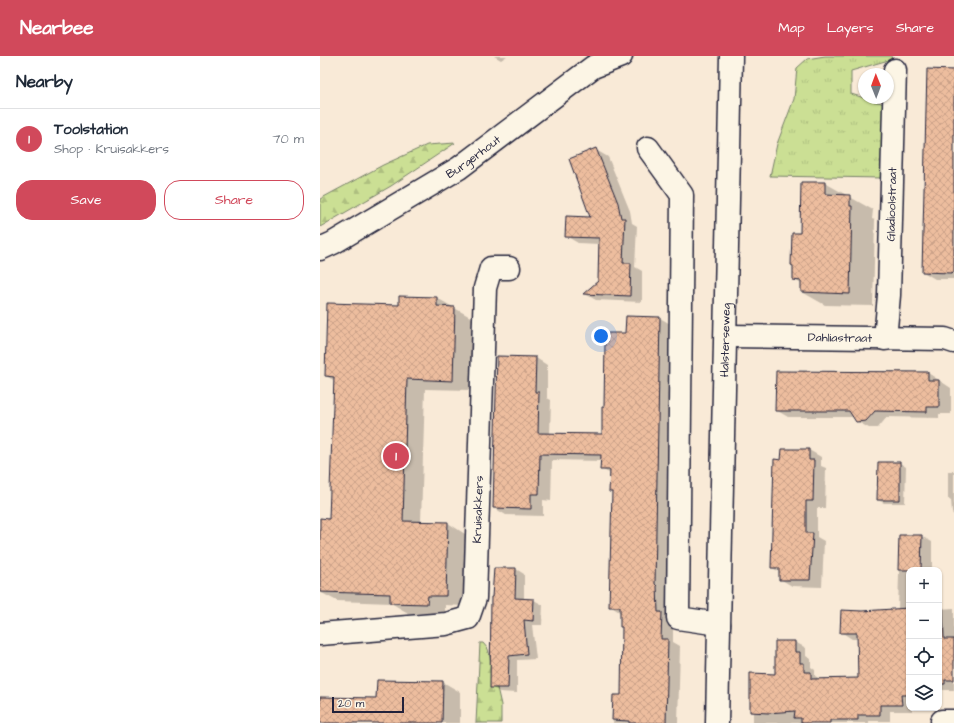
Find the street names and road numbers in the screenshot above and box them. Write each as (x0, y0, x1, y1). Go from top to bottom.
street label: Burgerhout (443, 131, 505, 183)
street label: Gladioolstraat (882, 167, 901, 242)
street label: Halsterseweg (716, 303, 736, 377)
street label: Dahliastraat (808, 329, 872, 347)
street label: Kruisakkers (469, 475, 488, 544)

